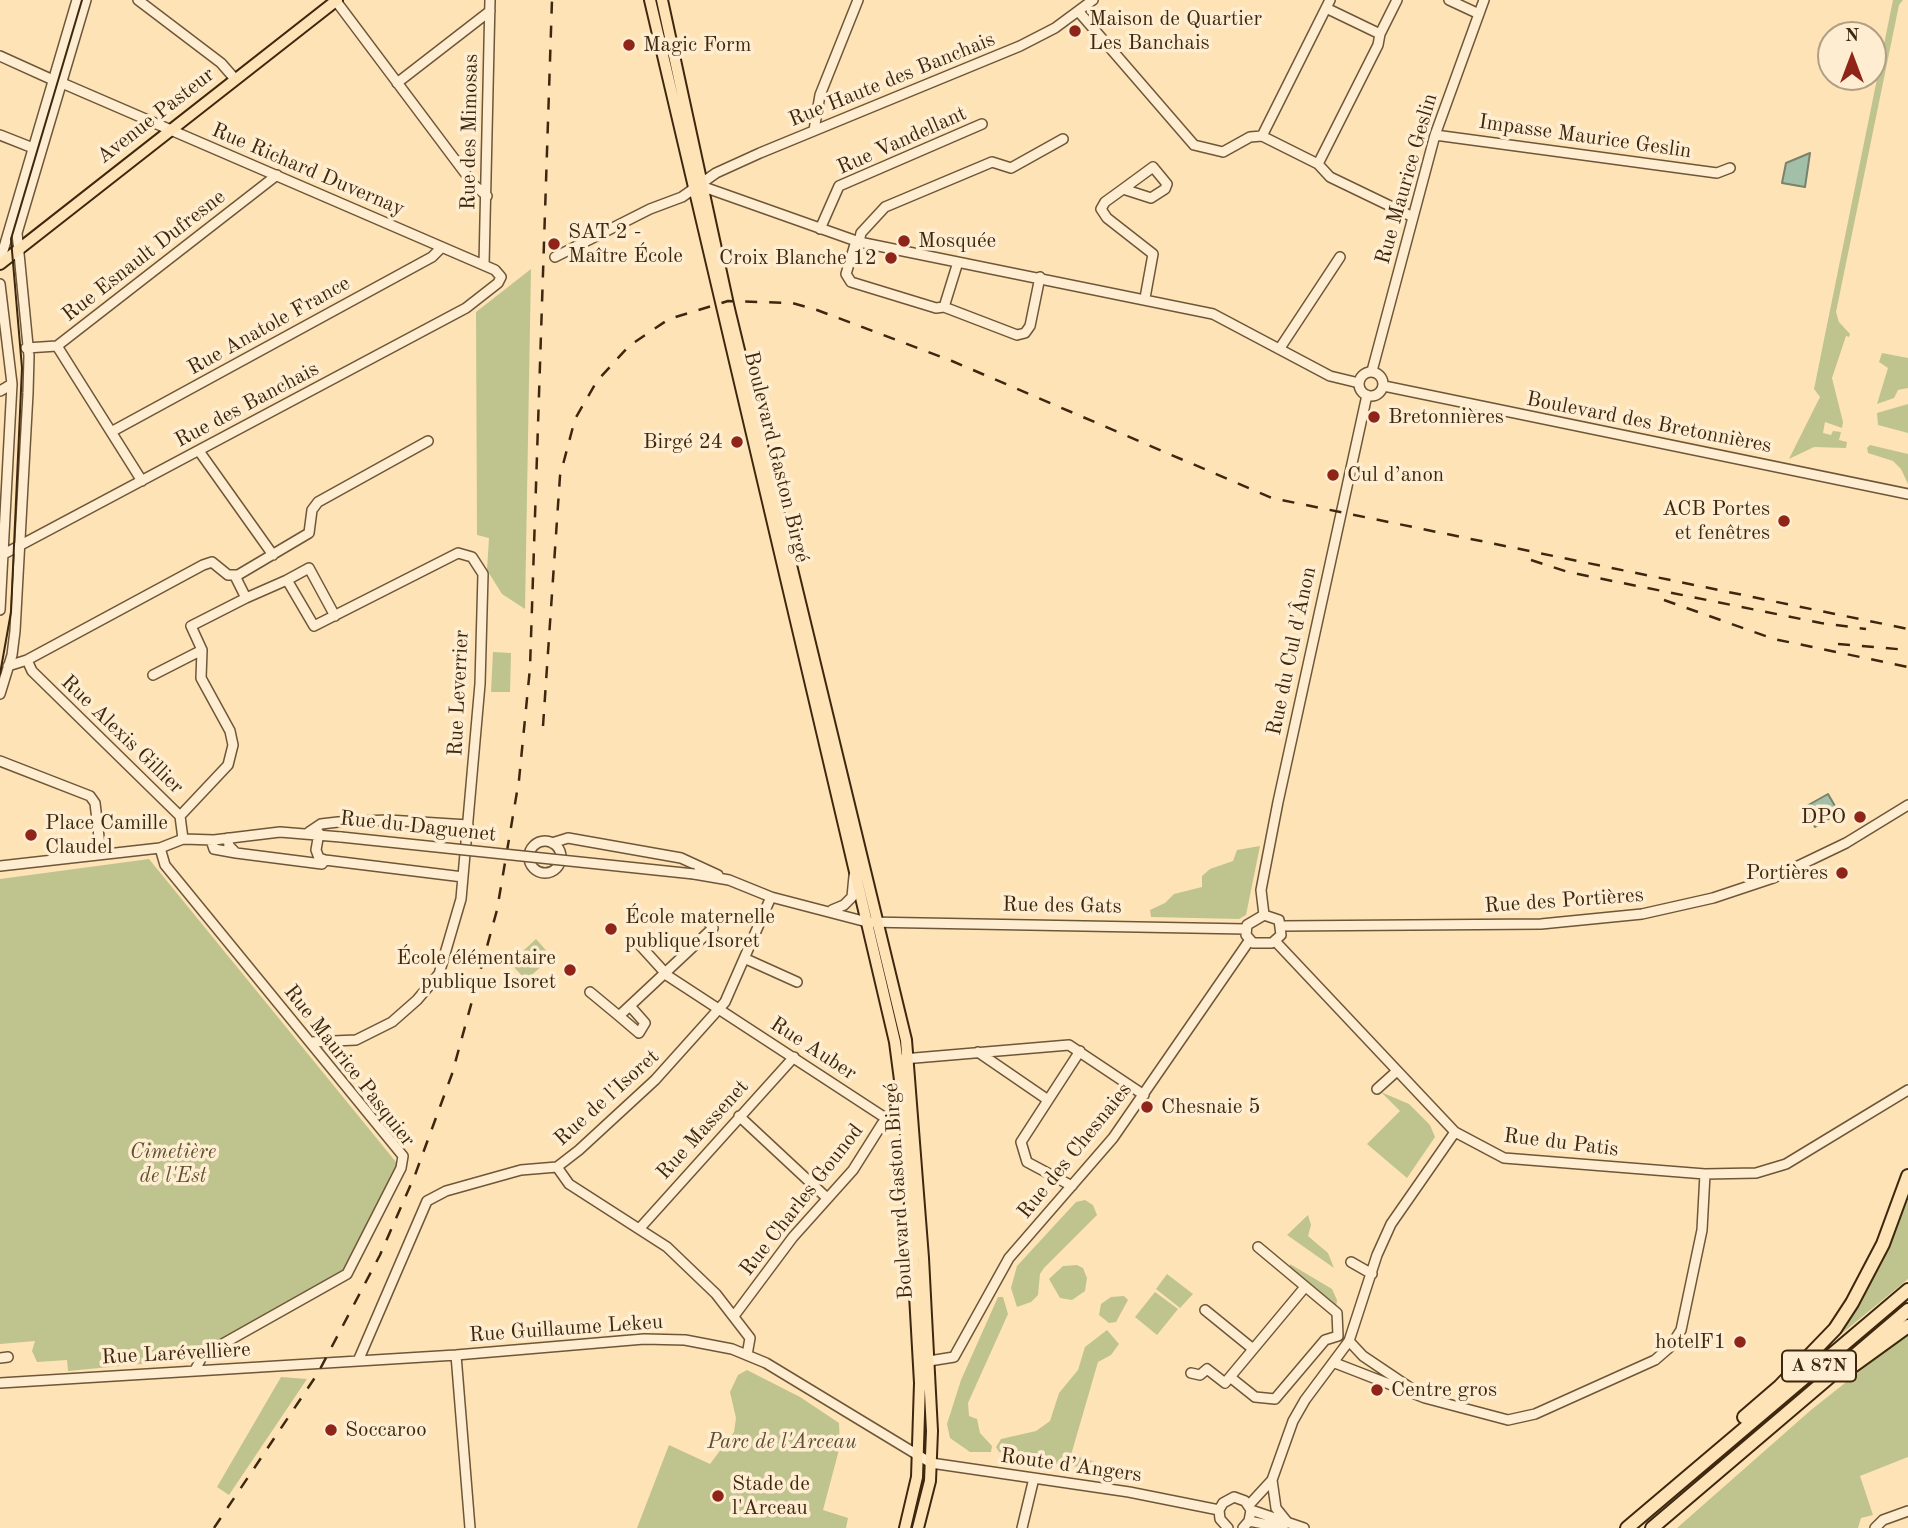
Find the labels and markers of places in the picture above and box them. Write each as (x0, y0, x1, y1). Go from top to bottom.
place label: Maison de Quartier Les Banchais (1089, 6, 1262, 56)
marker: Maison de Quartier Les Banchais (1067, 23, 1083, 39)
place label: Magic Form (643, 32, 751, 58)
marker: Magic Form (621, 37, 637, 53)
place label: SAT 2 - Maître École (568, 219, 683, 269)
place label: Mosquée (918, 228, 996, 254)
marker: Mosquée (896, 233, 912, 249)
marker: SAT 2 - Maître École (546, 236, 562, 252)
place label: Croix Blanche 12 (719, 245, 877, 271)
marker: Croix Blanche 12 (883, 250, 899, 266)
place label: Bretonnières (1388, 404, 1504, 430)
marker: Bretonnières (1366, 409, 1382, 425)
place label: Birgé 24 (643, 429, 723, 455)
marker: Birgé 24 (729, 434, 745, 450)
place label: Cul d’anon (1347, 462, 1444, 488)
marker: Cul d’anon (1325, 467, 1341, 483)
place label: ACB Portes et fenêtres (1662, 496, 1770, 546)
marker: ACB Portes et fenêtres (1776, 513, 1792, 529)
place label: DPO (1801, 804, 1846, 830)
marker: DPO (1852, 809, 1868, 825)
place label: Place Camille Claudel (45, 810, 168, 860)
marker: Place Camille Claudel (23, 827, 39, 843)
place label: Portières (1746, 860, 1828, 886)
marker: Portières (1834, 865, 1850, 881)
place label: École maternelle publique Isoret (625, 904, 775, 954)
marker: École maternelle publique Isoret (603, 921, 619, 937)
place label: École élémentaire publique Isoret (396, 945, 556, 995)
marker: École élémentaire publique Isoret (562, 962, 578, 978)
place label: Chesnaie 5 (1161, 1094, 1260, 1120)
marker: Chesnaie 5 (1139, 1099, 1155, 1115)
place label: hotelF1 (1655, 1329, 1726, 1355)
marker: hotelF1 (1732, 1334, 1748, 1350)
place label: Centre gros (1391, 1377, 1497, 1403)
marker: Centre gros (1369, 1382, 1385, 1398)
place label: Soccaroo (345, 1417, 427, 1443)
marker: Soccaroo (323, 1422, 339, 1438)
place label: Stade de l'Arceau (732, 1471, 810, 1521)
marker: Stade de l'Arceau (710, 1488, 726, 1504)

